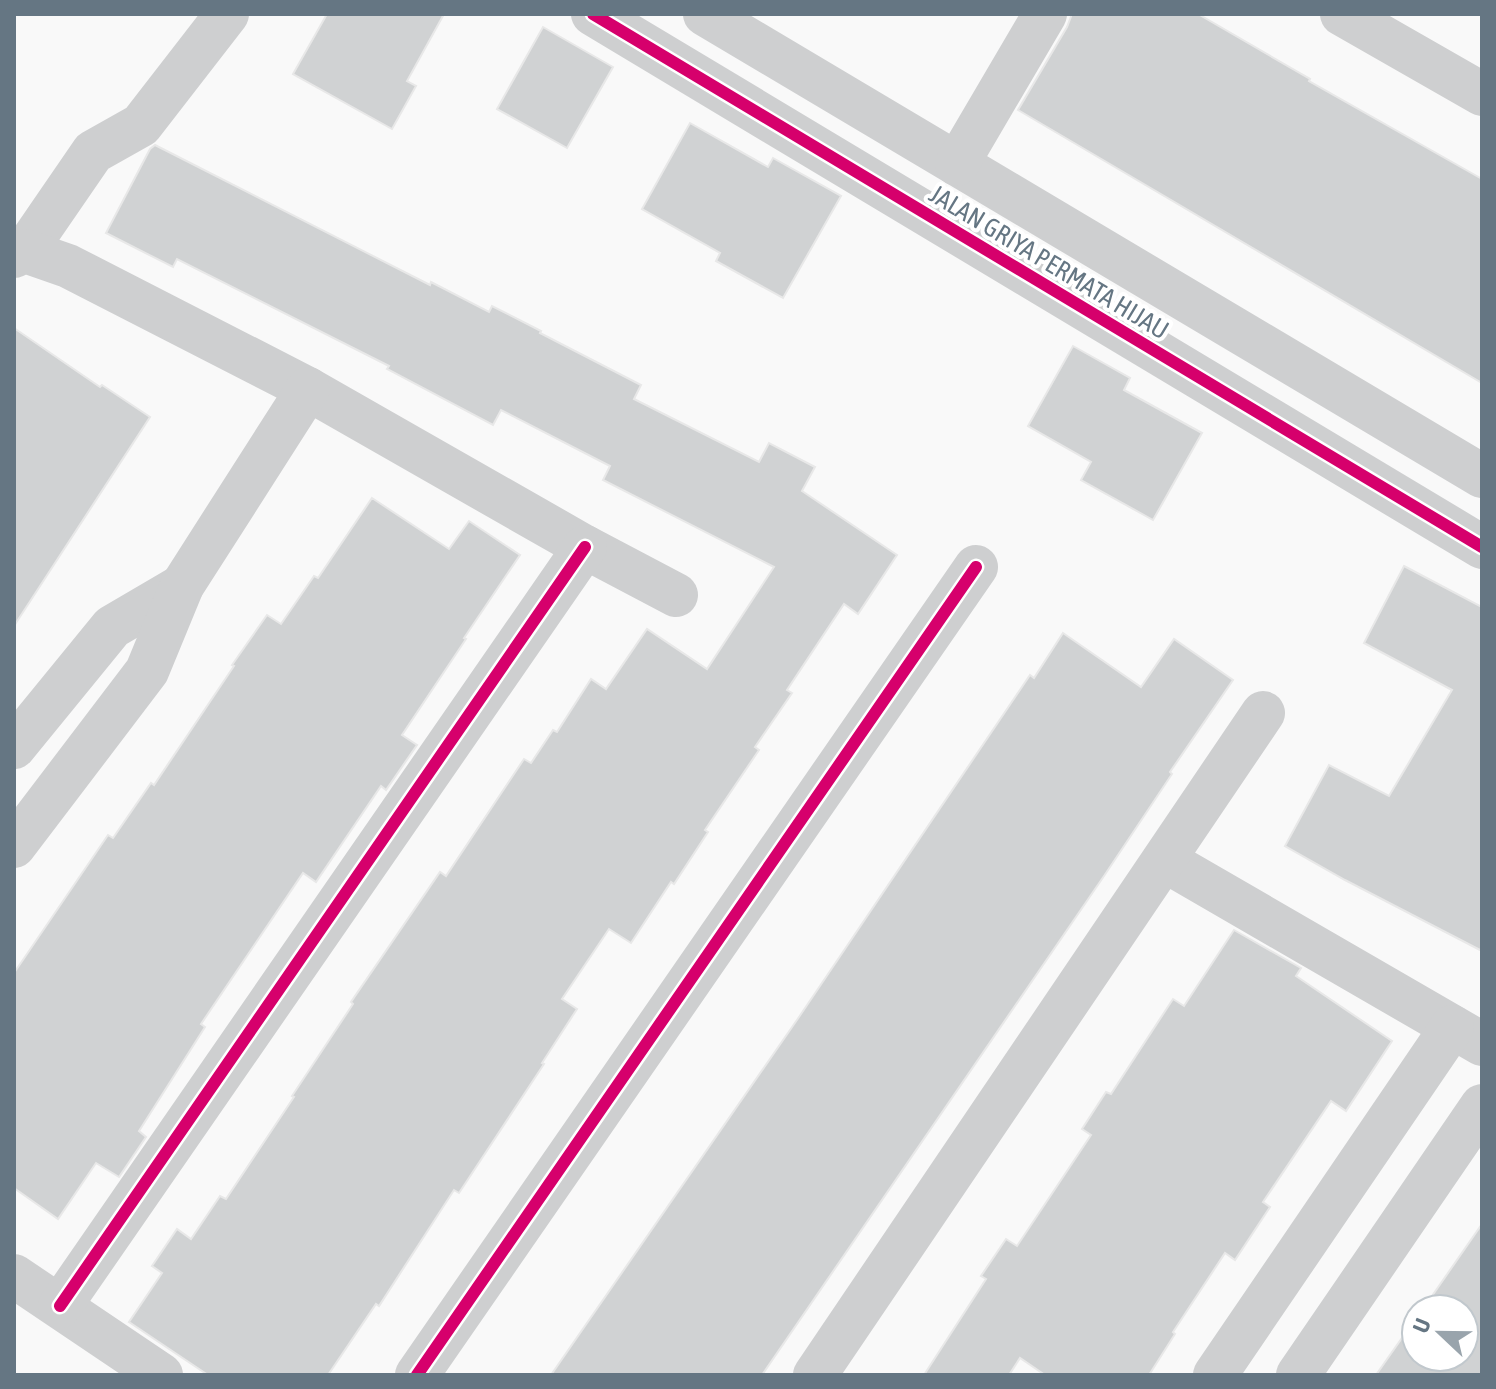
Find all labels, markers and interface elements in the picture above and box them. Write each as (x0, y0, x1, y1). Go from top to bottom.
street label: JALAN GRIYA PERMATA HIJAU (924, 179, 1174, 345)
north arrow (1400, 1293, 1480, 1373)
text: U (1407, 1315, 1436, 1336)

